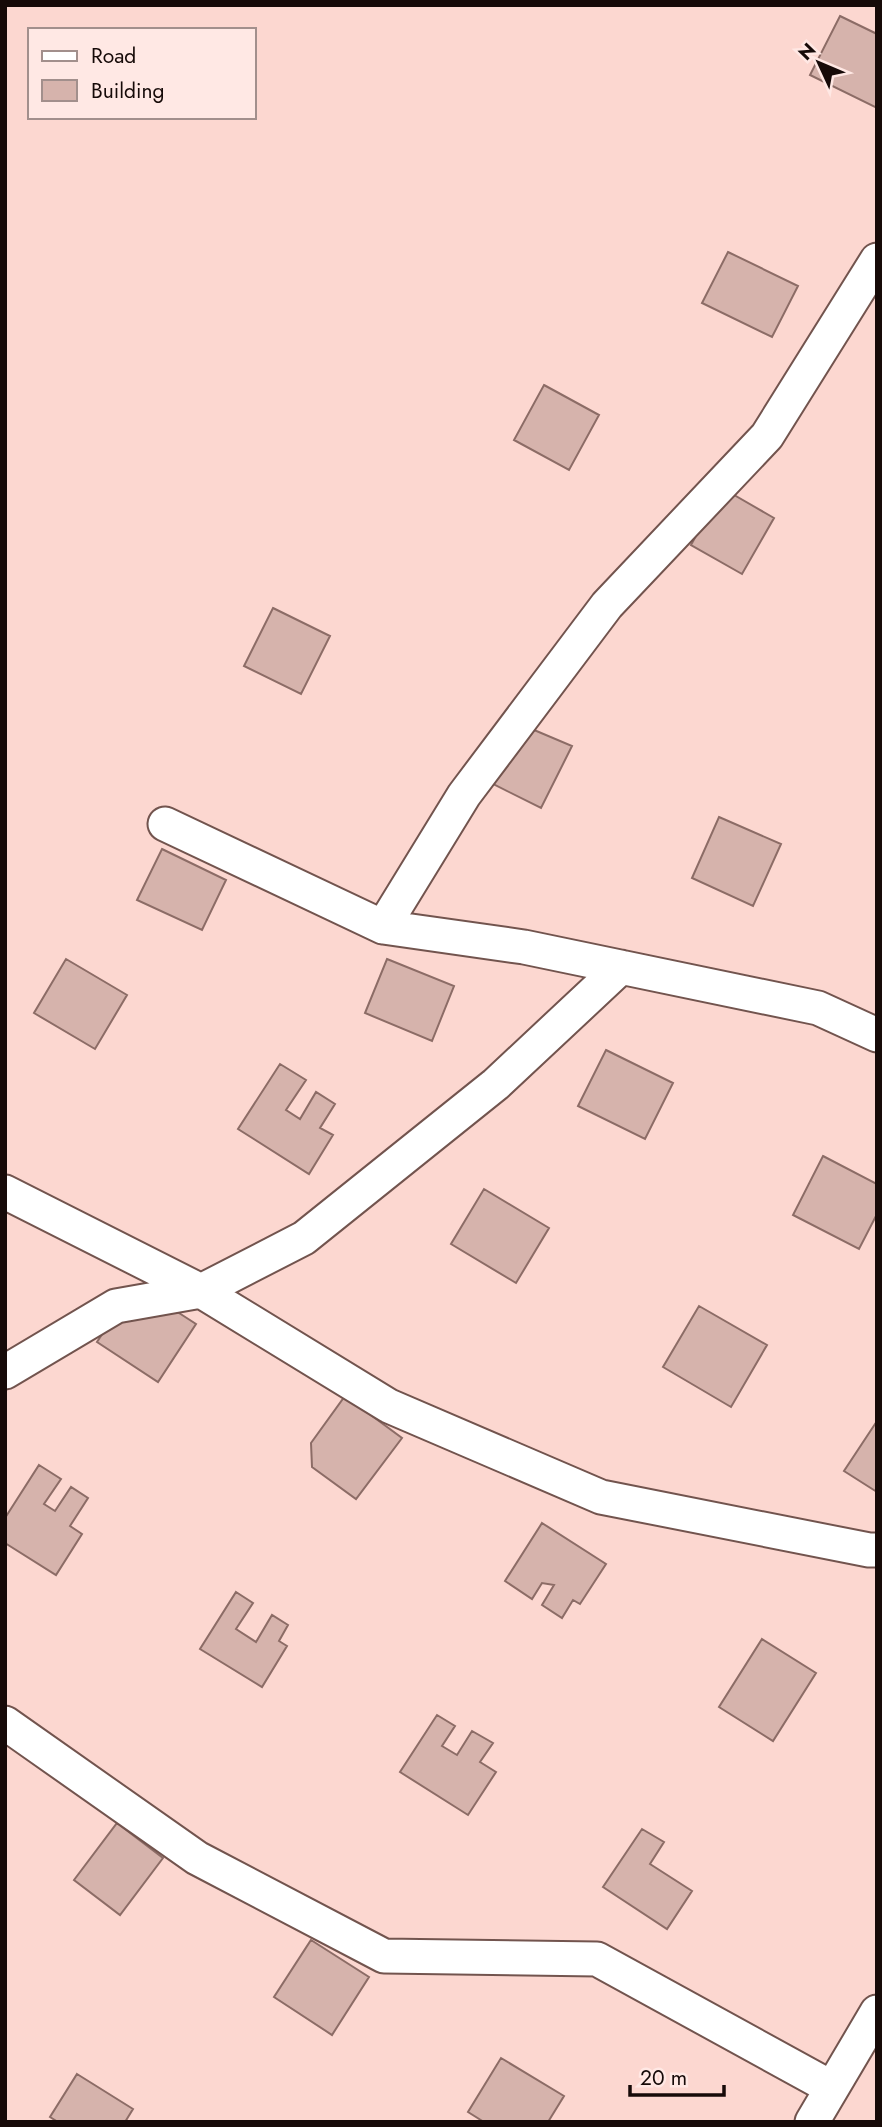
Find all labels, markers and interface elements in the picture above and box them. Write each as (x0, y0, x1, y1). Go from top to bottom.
legend (28, 28, 256, 119)
north arrow (784, 28, 854, 98)
text: N (792, 37, 822, 66)
text: Road (91, 41, 136, 71)
text: Building (91, 76, 164, 106)
scale bar (630, 2054, 724, 2098)
text: 20 m (640, 2063, 687, 2093)

